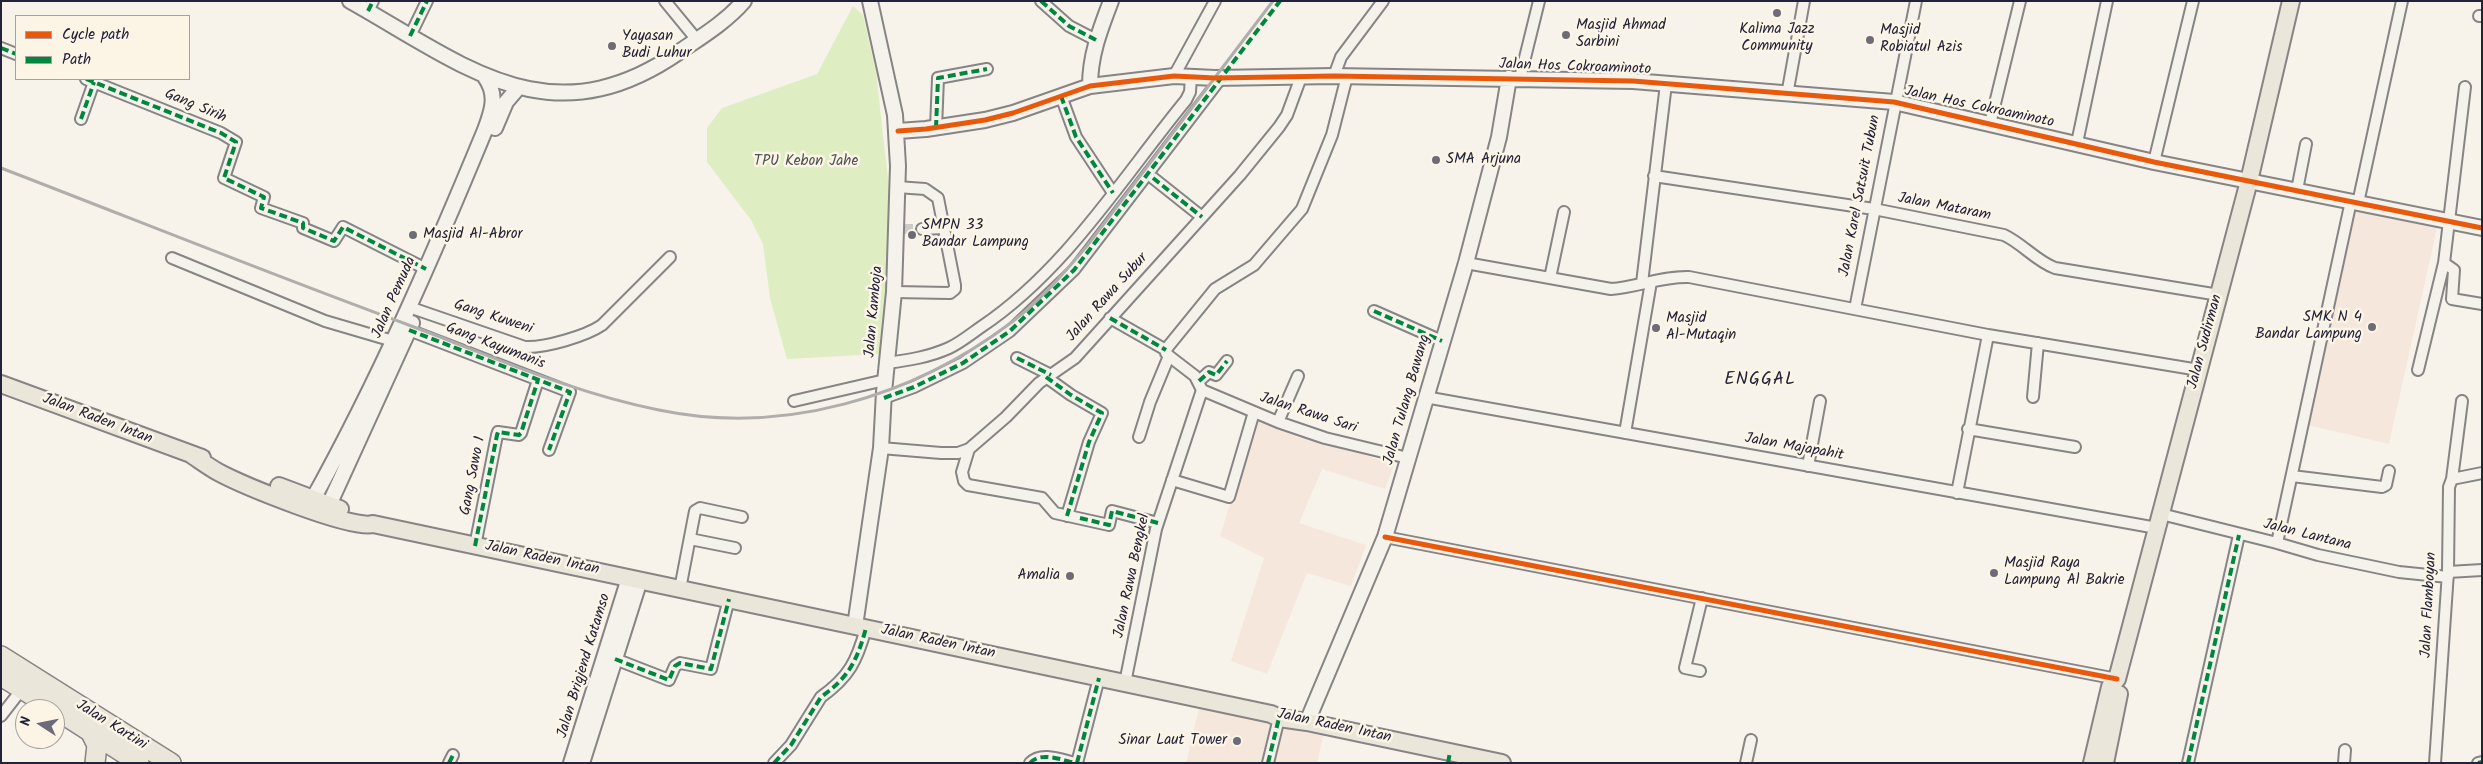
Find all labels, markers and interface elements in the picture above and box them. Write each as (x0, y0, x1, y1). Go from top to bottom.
marker: Kalima Jazz Community (1771, 7, 1783, 19)
legend (15, 15, 190, 80)
place label: Masjid Ahmad Sarbini (1576, 17, 1666, 52)
place label: Kalima Jazz Community (1739, 21, 1815, 56)
place label: Masjid Robiatul Azis (1880, 22, 1962, 57)
text: Cycle path (62, 23, 129, 47)
place label: Yayasan Budi Luhur (622, 28, 691, 63)
marker: Masjid Ahmad Sarbini (1560, 29, 1572, 41)
marker: Masjid Robiatul Azis (1864, 34, 1876, 46)
marker: Yayasan Budi Luhur (606, 40, 618, 52)
text: Path (62, 48, 91, 72)
street label: Jalan Hos Cokroaminoto (1498, 56, 1652, 80)
street label: Jalan Hos Cokroaminoto (1903, 83, 2055, 133)
street label: Gang Sirih (161, 86, 229, 128)
street label: Jalan Karel Satsuit Tubun (1836, 114, 1886, 278)
place label: SMA Arjuna (1446, 151, 1521, 169)
park label: TPU Kebon Jahe (754, 153, 858, 171)
marker: SMA Arjuna (1430, 154, 1442, 166)
street label: Jalan Mataram (1896, 190, 1992, 226)
place label: SMPN 33 Bandar Lampung (922, 217, 1029, 252)
place label: Masjid Al-Abror (423, 226, 523, 244)
marker: Masjid Al-Abror (407, 229, 419, 241)
marker: SMPN 33 Bandar Lampung (906, 229, 918, 241)
street label: Jalan Rawa Subur (1064, 250, 1152, 346)
street label: Jalan Pemuda (369, 254, 421, 342)
street label: Jalan Kamboja (862, 265, 888, 359)
street label: Jalan Sudirman (2185, 293, 2227, 391)
street label: Gang Kuweni (451, 297, 535, 339)
place label: SMK N 4 Bandar Lampung (2255, 309, 2362, 344)
place label: Masjid Al-Mutaqin (1666, 310, 1736, 345)
street label: Gang Kayumanis (443, 320, 547, 374)
marker: SMK N 4 Bandar Lampung (2366, 321, 2378, 333)
marker: Masjid Al-Mutaqin (1650, 322, 1662, 334)
street label: Jalan Tulang Bawang (1381, 333, 1435, 467)
district label: ENGGAL (1724, 370, 1796, 392)
street label: Jalan Rawa Sari (1257, 390, 1359, 438)
street label: Jalan Raden Intan (39, 391, 155, 449)
street label: Jalan Majapahit (1743, 430, 1845, 466)
street label: Gang Sawo 1 (458, 435, 490, 517)
street label: Jalan Rawa Bengkel (1111, 512, 1155, 640)
street label: Jalan Lantana (2261, 516, 2353, 556)
street label: Jalan Raden Intan (483, 538, 601, 580)
street label: Jalan Flamboyan (2418, 552, 2442, 658)
place label: Masjid Raya Lampung Al Bakrie (2004, 555, 2124, 590)
place label: Amalia (1018, 567, 1060, 585)
marker: Masjid Raya Lampung Al Bakrie (1988, 567, 2000, 579)
marker: Amalia (1064, 570, 1076, 582)
street label: Jalan Brigjend Katamso (554, 592, 616, 740)
street label: Jalan Raden Intan (879, 622, 997, 664)
street label: Jalan Kartini (72, 697, 150, 755)
north arrow (15, 699, 65, 749)
street label: Jalan Raden Intan (1275, 706, 1393, 748)
text: N (15, 715, 38, 728)
place label: Sinar Laut Tower (1119, 732, 1227, 750)
marker: Sinar Laut Tower (1231, 735, 1243, 747)

